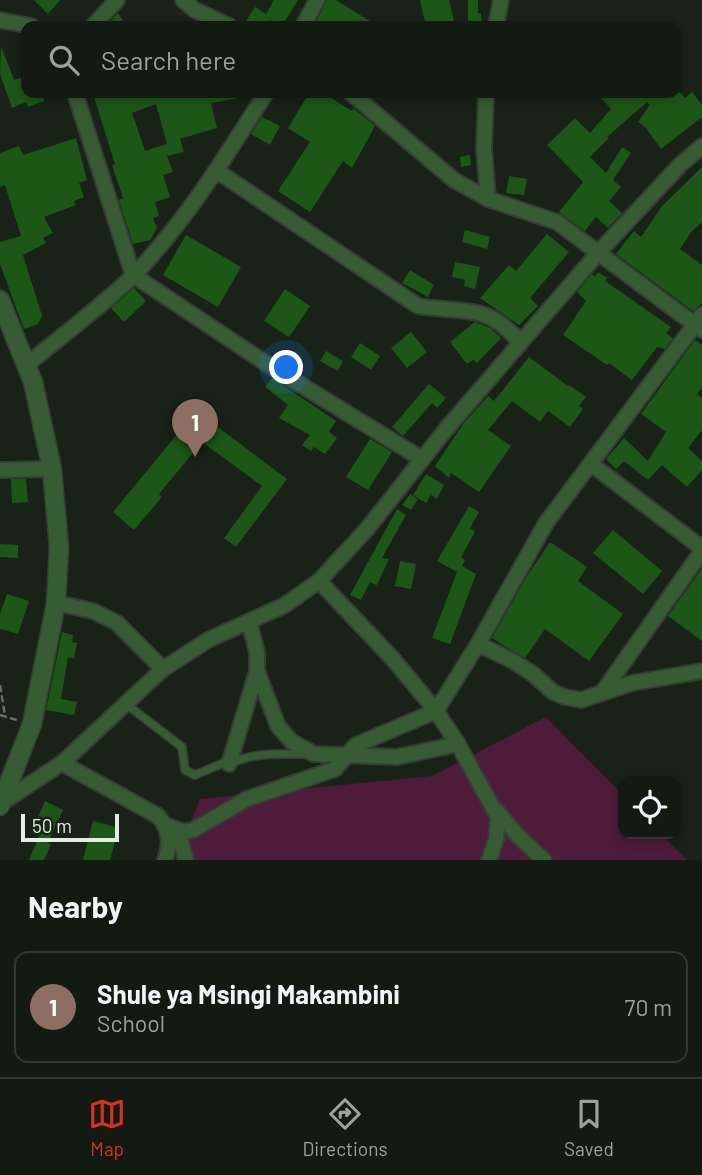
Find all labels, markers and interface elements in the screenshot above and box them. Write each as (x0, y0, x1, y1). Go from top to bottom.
search box (21, 21, 681, 98)
icon: search (45, 41, 83, 79)
text: Search here (101, 44, 236, 75)
your location (269, 350, 303, 384)
pin: 1 (172, 399, 218, 457)
map controls (618, 776, 681, 839)
button: locate (618, 776, 681, 839)
scale bar (21, 811, 119, 843)
text: 50 m (32, 814, 72, 837)
text: Nearby (28, 888, 123, 924)
text: Shule ya Msingi Makambini (97, 978, 400, 1009)
text: 1 (49, 993, 57, 1021)
text: 70 m (625, 993, 672, 1021)
text: School (97, 1009, 165, 1037)
tab: Map (88, 1095, 126, 1160)
tab: Directions (303, 1095, 388, 1160)
tab: Saved (564, 1095, 614, 1160)

